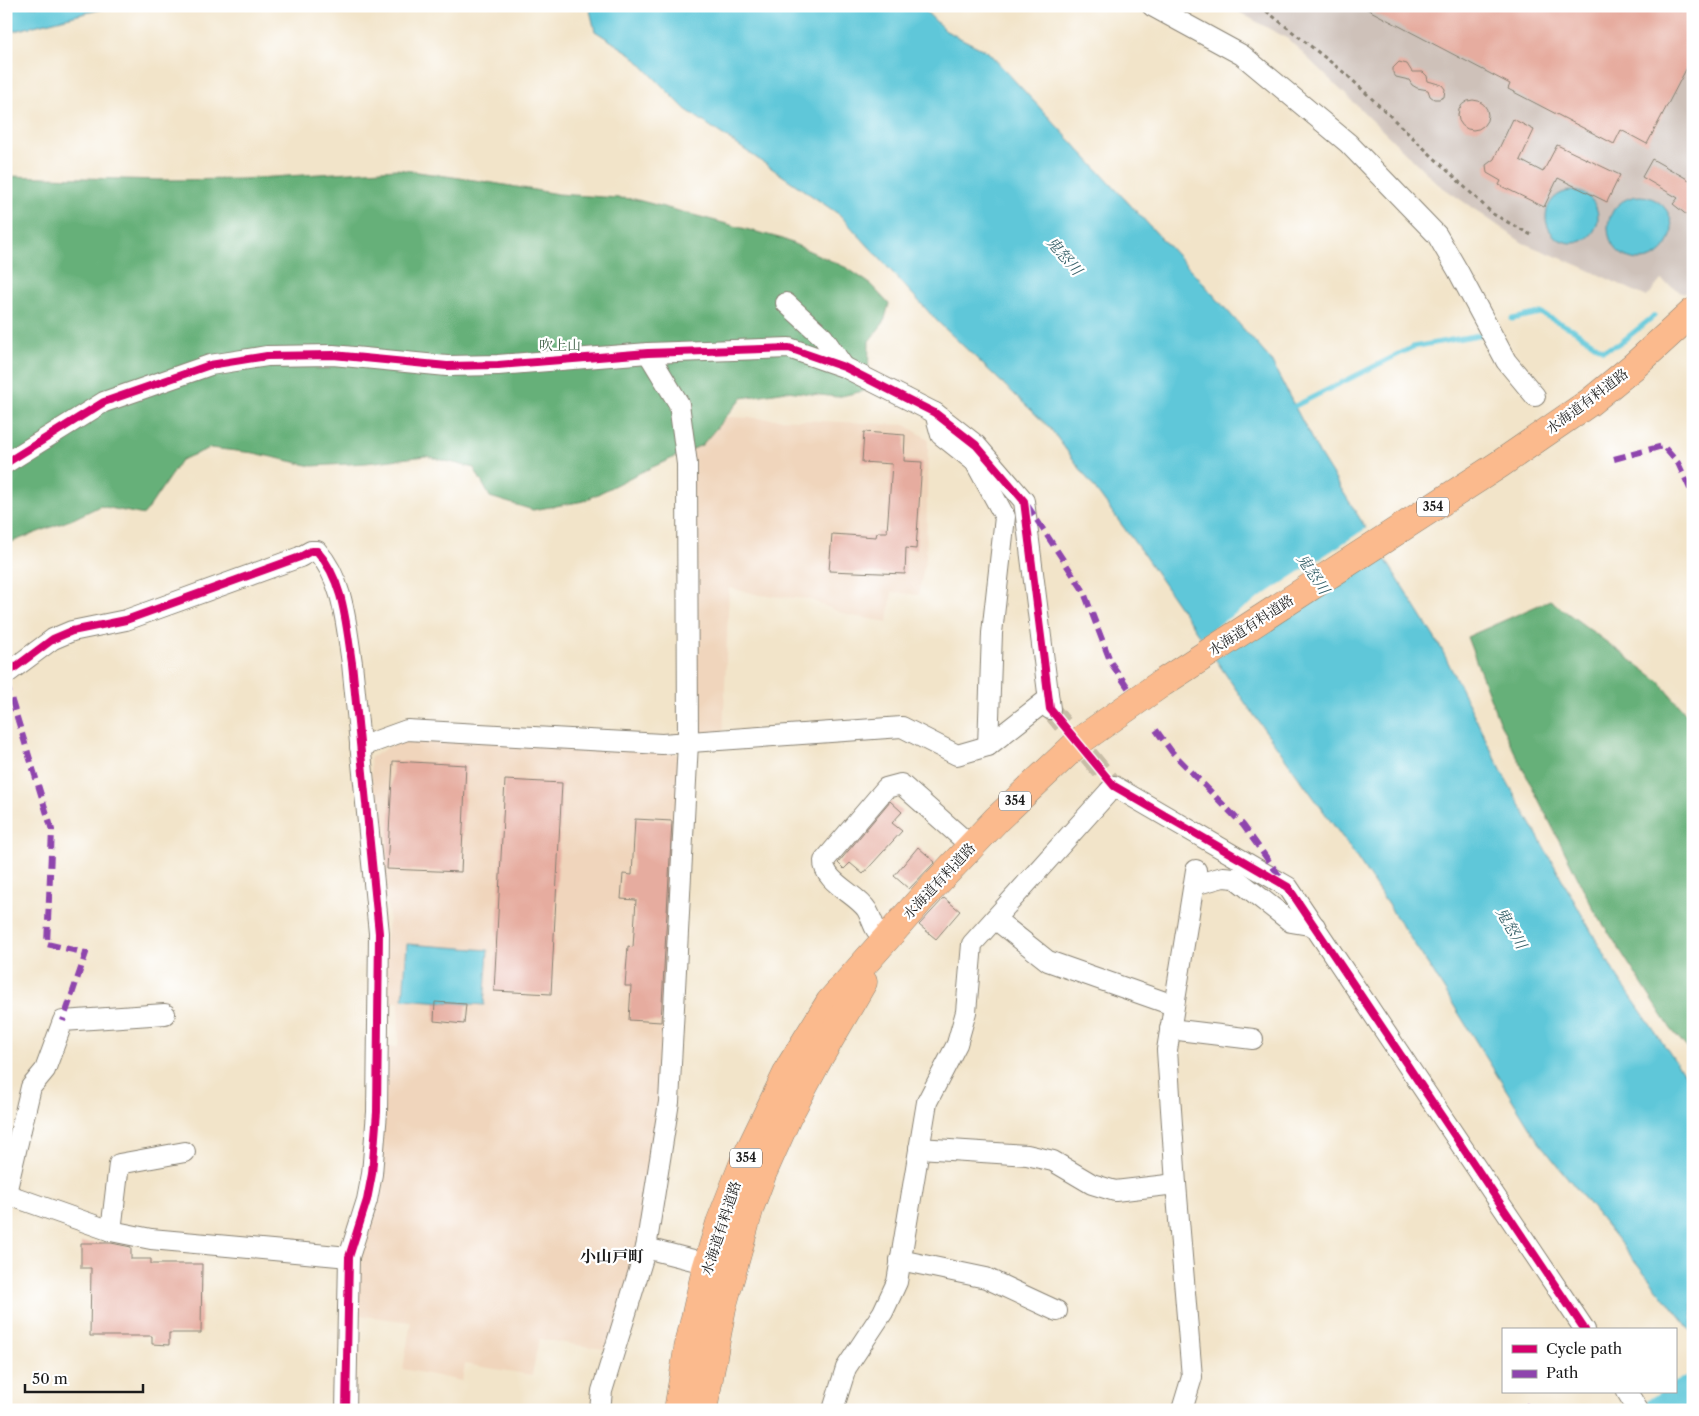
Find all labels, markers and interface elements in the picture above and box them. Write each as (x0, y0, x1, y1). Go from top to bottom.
water label: 鬼怒川 (1042, 232, 1088, 280)
park label: 吹上山 (539, 336, 581, 354)
street label: 水海道有料道路 (1542, 364, 1632, 438)
road number: 354 (1417, 498, 1449, 516)
water label: 鬼怒川 (1293, 550, 1335, 599)
street label: 水海道有料道路 (1205, 591, 1297, 659)
road number: 354 (999, 791, 1031, 810)
street label: 水海道有料道路 (899, 839, 979, 923)
water label: 鬼怒川 (1492, 904, 1532, 954)
road number: 354 (730, 1148, 762, 1168)
street label: 水海道有料道路 (697, 1179, 745, 1277)
district label: 小山戸町 (580, 1246, 644, 1266)
legend (1502, 1328, 1676, 1394)
text: Cycle path (1546, 1339, 1623, 1358)
scale bar (25, 1361, 142, 1393)
text: Path (1546, 1363, 1579, 1382)
text: 50 m (32, 1369, 68, 1388)

